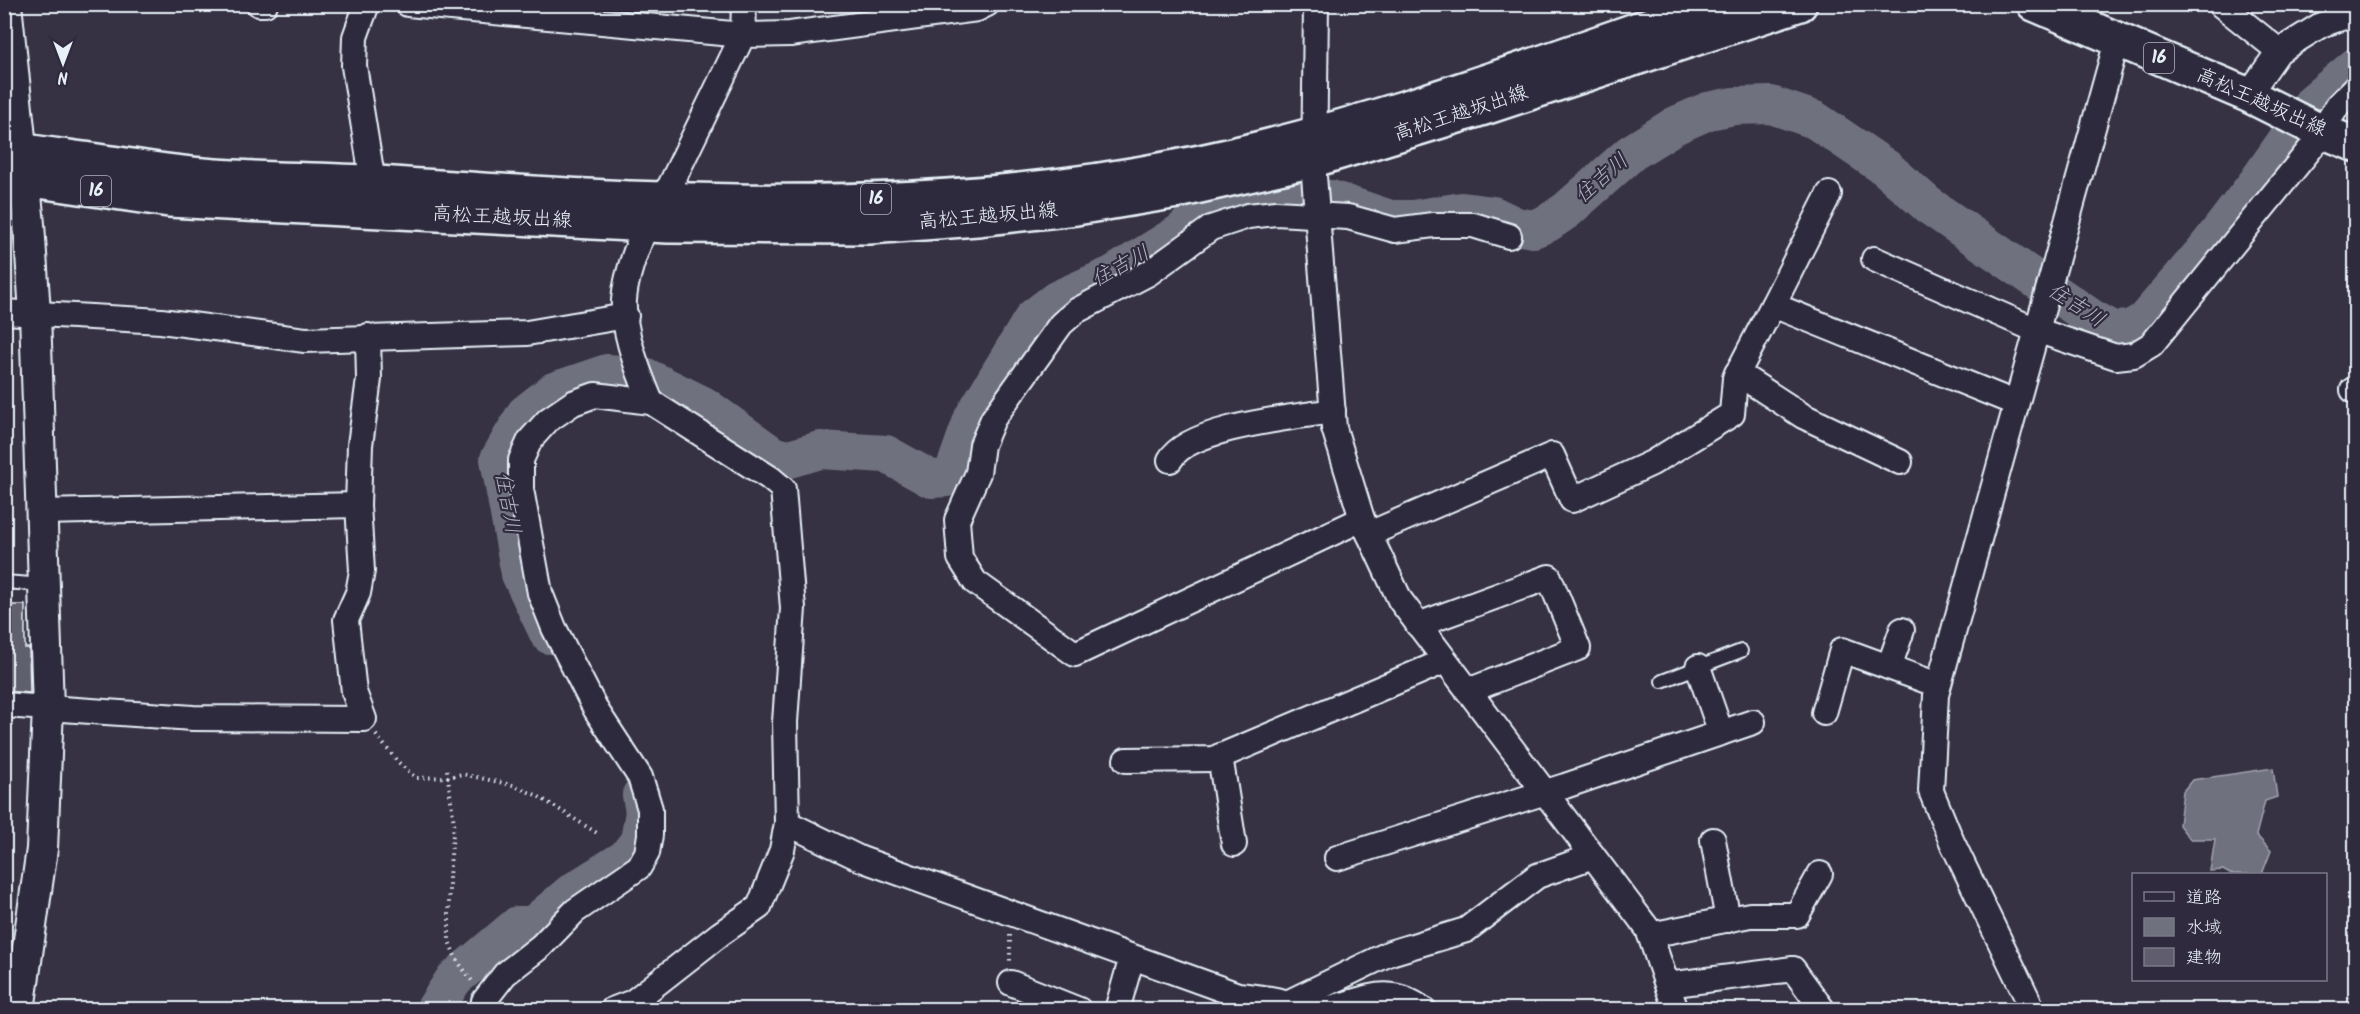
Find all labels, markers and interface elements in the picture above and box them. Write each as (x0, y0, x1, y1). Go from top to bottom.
north arrow (33, 33, 93, 93)
road number: 16 (2144, 43, 2174, 73)
street label: 高松王越坂出線 (2191, 60, 2331, 146)
text: N (58, 64, 68, 89)
street label: 高松王越坂出線 (1389, 77, 1533, 151)
water label: 住吉川 (1567, 146, 1637, 212)
road number: 16 (81, 176, 111, 206)
road number: 16 (861, 184, 891, 214)
street label: 高松王越坂出線 (917, 195, 1059, 239)
street label: 高松王越坂出線 (431, 198, 573, 238)
water label: 住吉川 (1085, 237, 1157, 297)
water label: 住吉川 (2041, 275, 2111, 337)
water label: 住吉川 (485, 469, 529, 537)
legend (2132, 873, 2327, 981)
text: 道路 (2186, 884, 2222, 913)
text: 水域 (2186, 914, 2222, 943)
text: 建物 (2186, 944, 2222, 973)

